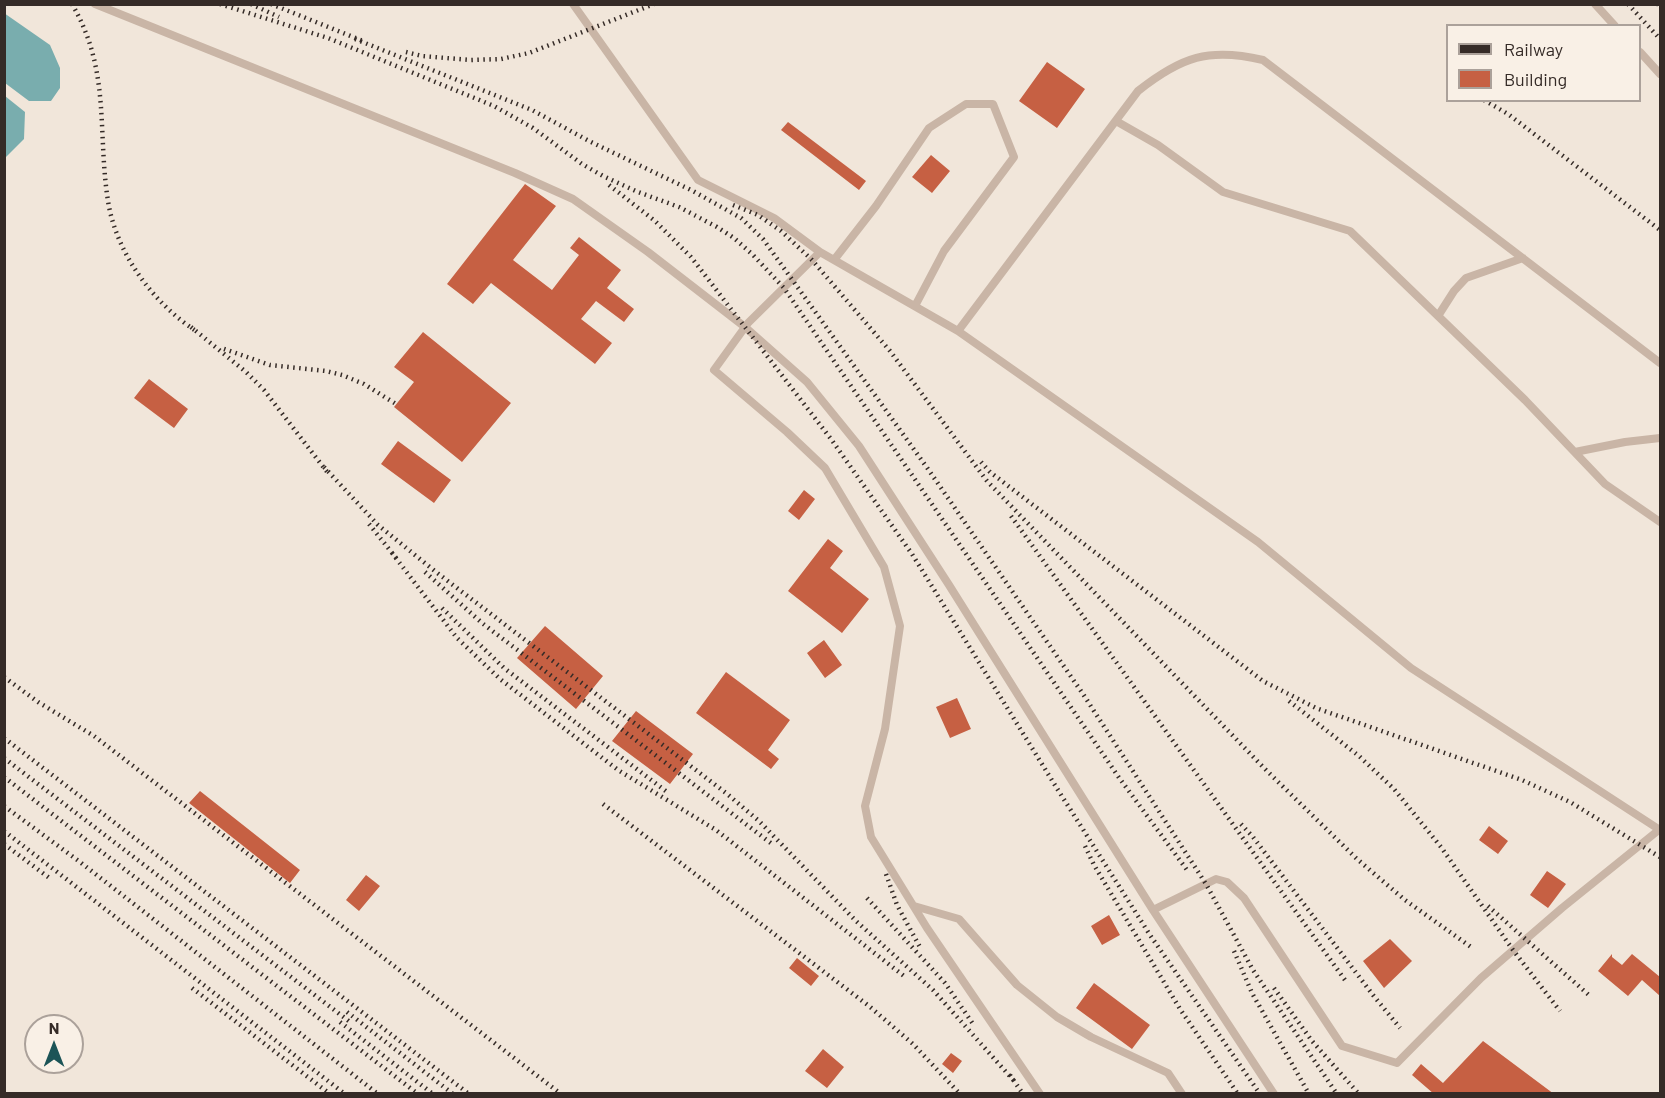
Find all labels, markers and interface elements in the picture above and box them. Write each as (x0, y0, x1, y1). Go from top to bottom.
legend (1446, 24, 1641, 102)
text: Railway (1504, 38, 1563, 60)
text: Building (1504, 68, 1567, 90)
north arrow (24, 1014, 84, 1074)
text: N (49, 1018, 59, 1037)

